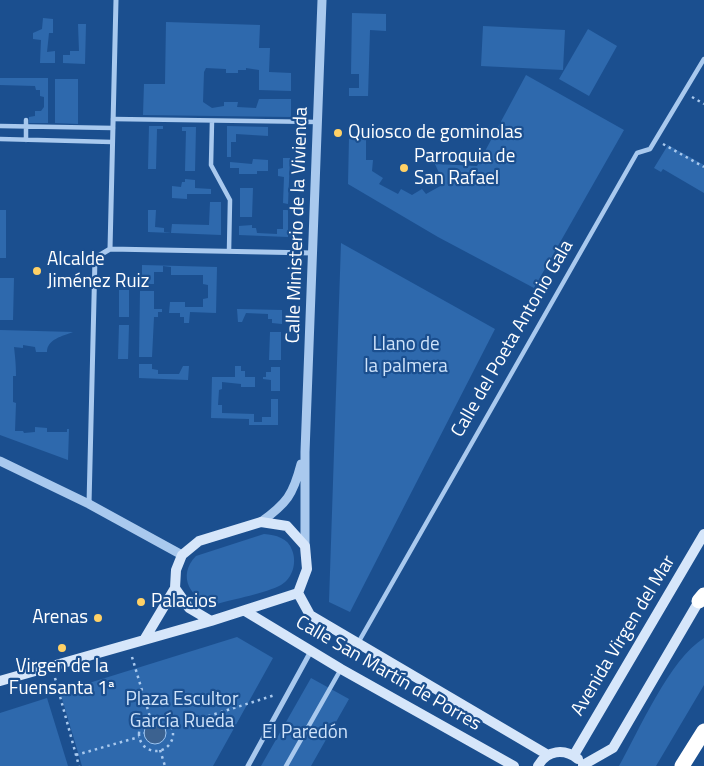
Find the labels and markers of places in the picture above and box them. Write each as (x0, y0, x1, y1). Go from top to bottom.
place label: Quiosco de gominolas (348, 122, 523, 144)
marker: Quiosco de gominolas (332, 127, 344, 139)
place label: Parroquia de San Rafael (414, 146, 515, 190)
marker: Parroquia de San Rafael (398, 162, 410, 174)
place label: Alcalde Jiménez Ruiz (47, 249, 149, 293)
marker: Alcalde Jiménez Ruiz (31, 265, 43, 277)
place label: Palacios (151, 591, 217, 613)
marker: Palacios (135, 596, 147, 608)
place label: Arenas (32, 607, 88, 629)
marker: Arenas (92, 612, 104, 624)
marker: Virgen de la Fuensanta 1ª (56, 642, 68, 654)
place label: Virgen de la Fuensanta 1ª (9, 656, 115, 700)

